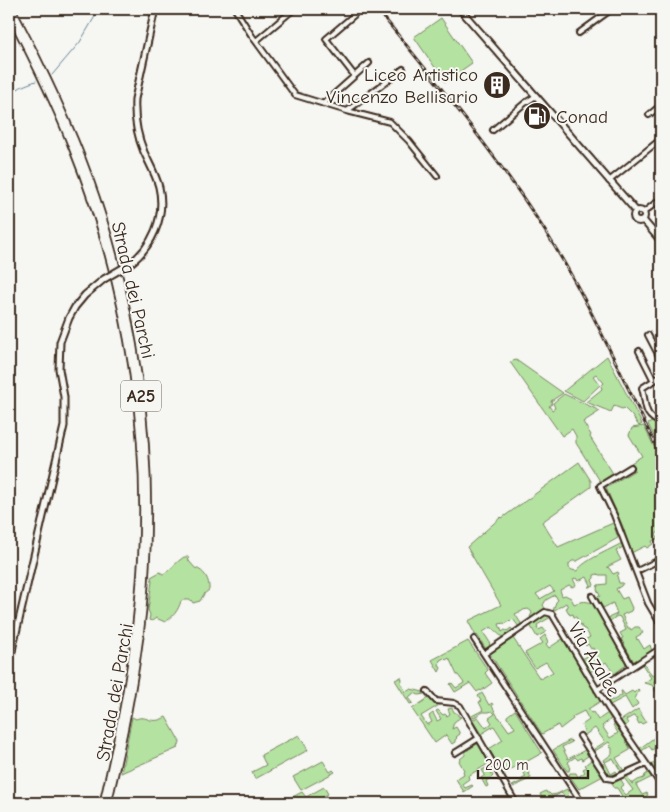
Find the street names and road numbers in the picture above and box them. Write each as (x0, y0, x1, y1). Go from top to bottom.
street label: Strada dei Parchi (107, 220, 159, 361)
road number: A25 (121, 381, 161, 412)
street label: Via Azalee (563, 618, 625, 701)
street label: Strada dei Parchi (92, 621, 138, 763)

